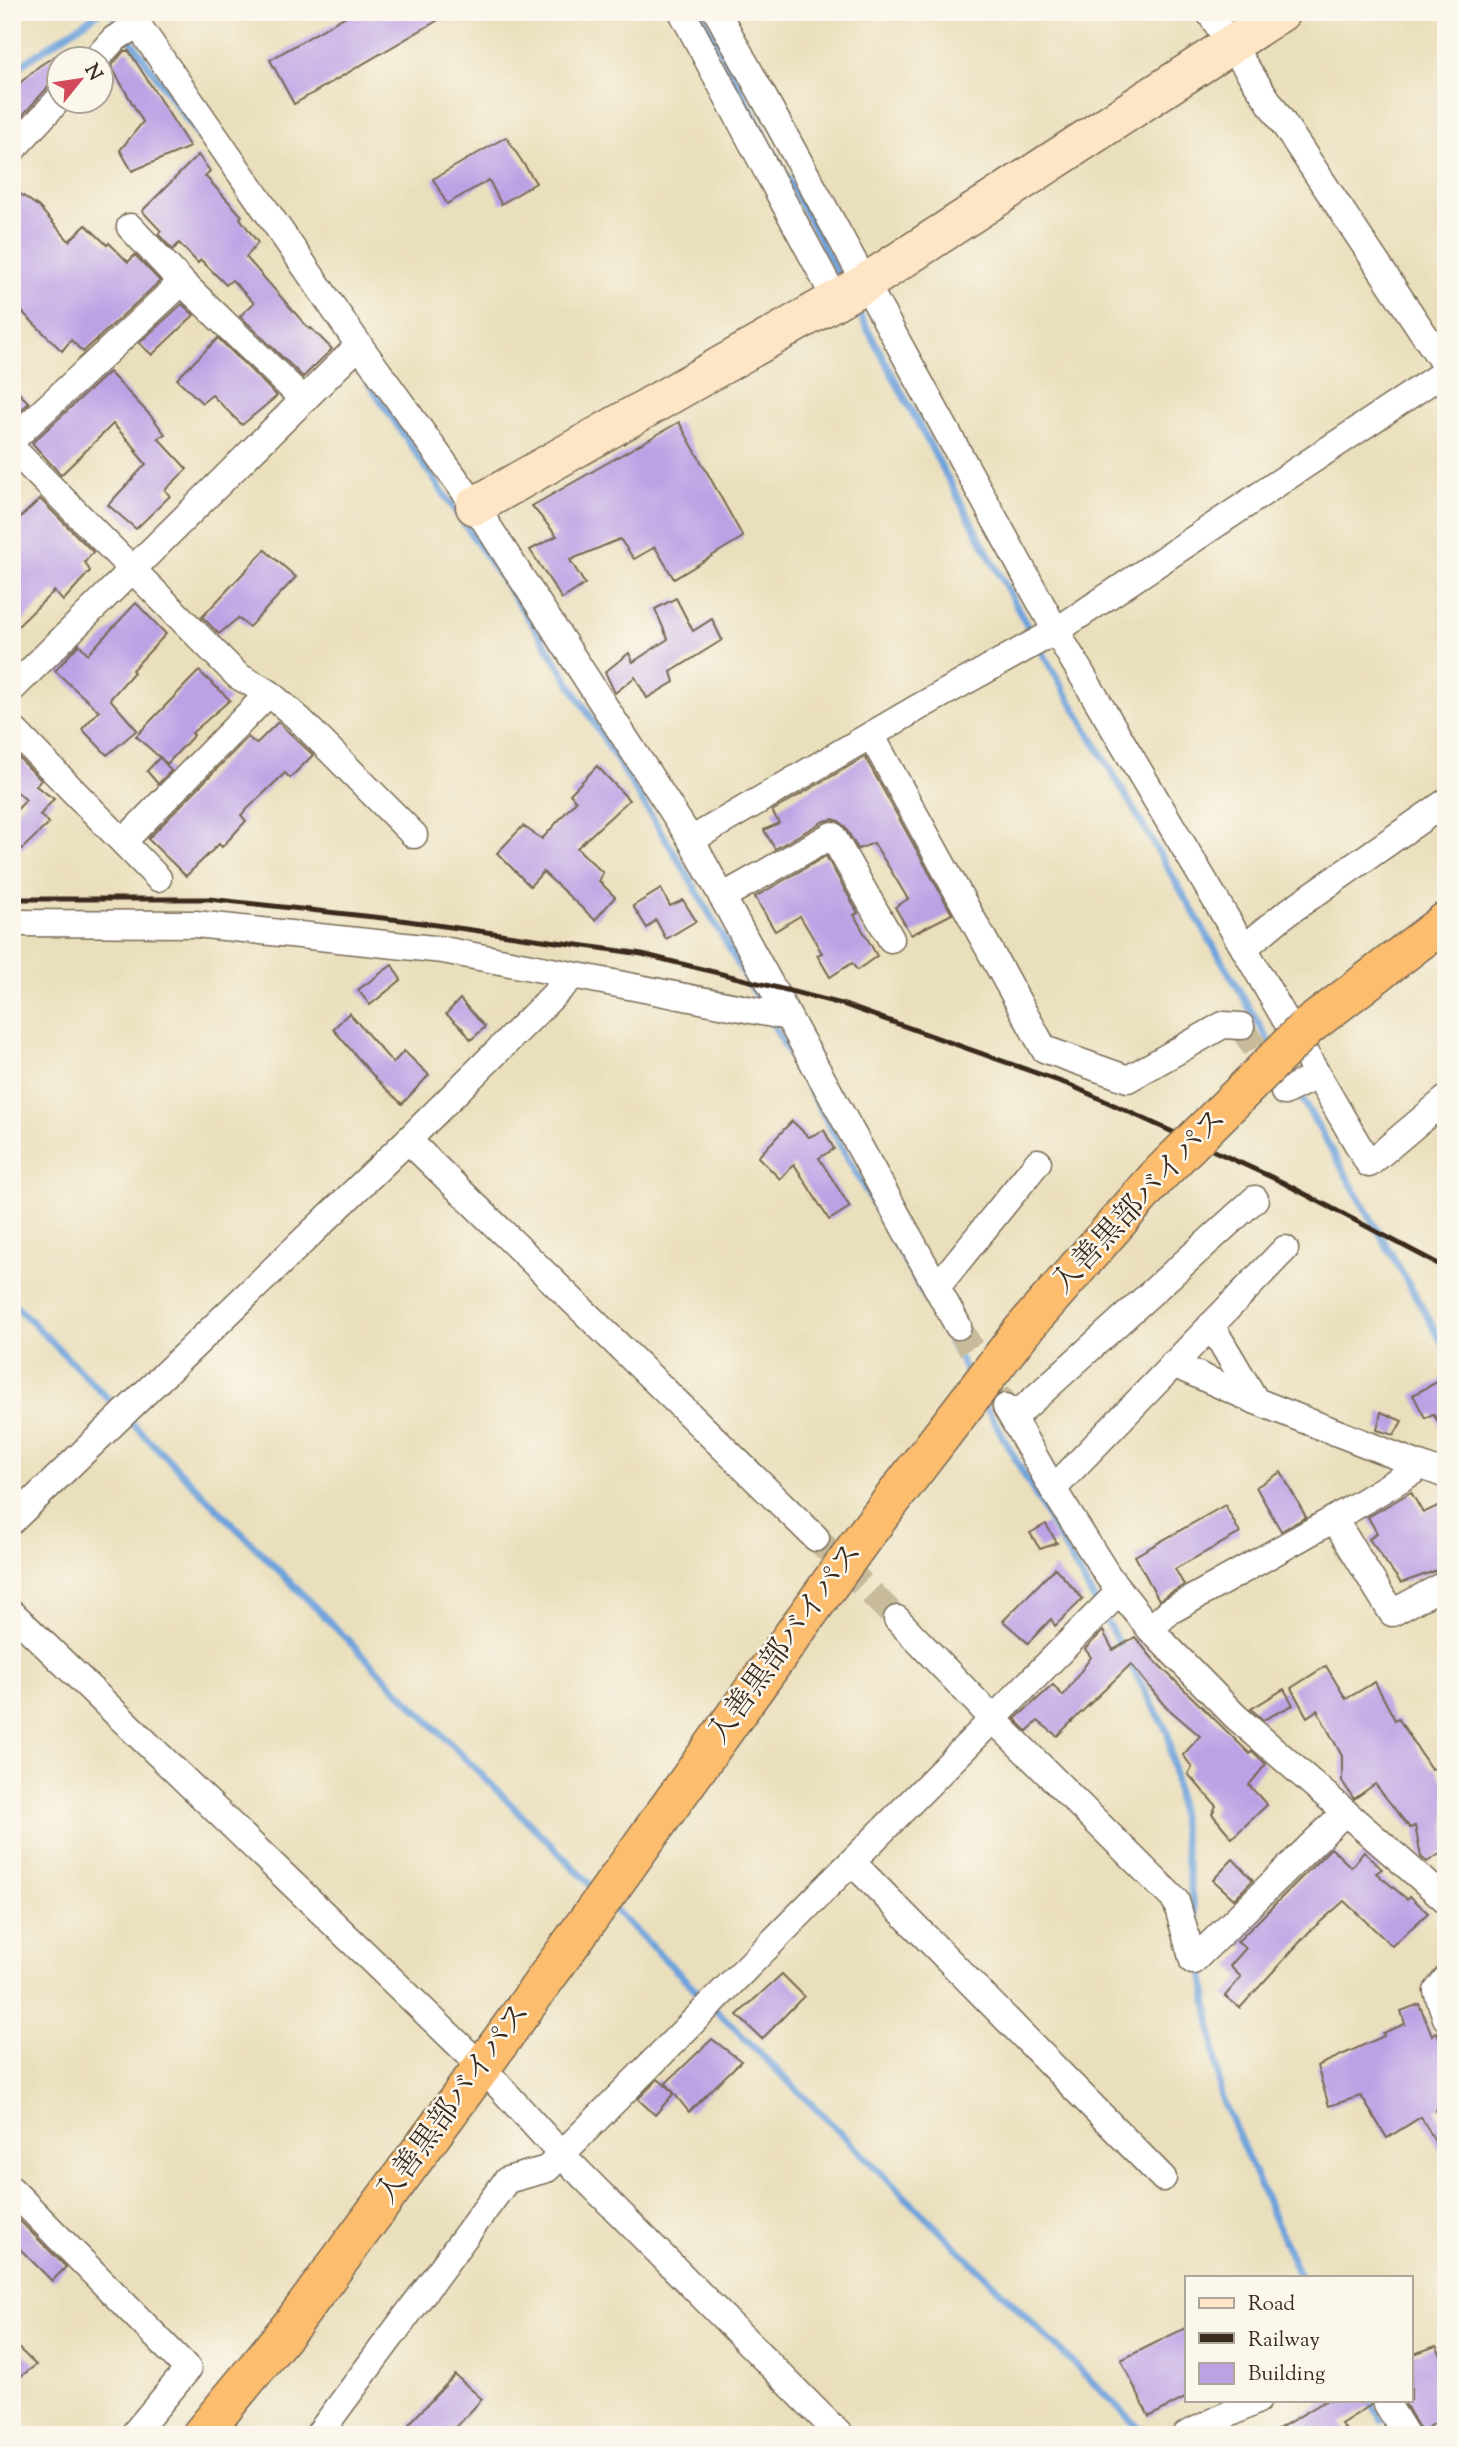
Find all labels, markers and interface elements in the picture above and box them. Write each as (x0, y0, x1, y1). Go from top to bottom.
north arrow (46, 46, 116, 116)
text: N (77, 59, 108, 86)
street label: 入善黒部バイパス (1043, 1100, 1237, 1304)
street label: 入善黒部バイパス (698, 1535, 874, 1753)
street label: 入善黒部バイパス (366, 1995, 542, 2213)
legend (1185, 2276, 1412, 2402)
text: Road (1248, 2290, 1295, 2320)
text: Railway (1248, 2326, 1320, 2356)
text: Building (1248, 2360, 1325, 2390)

